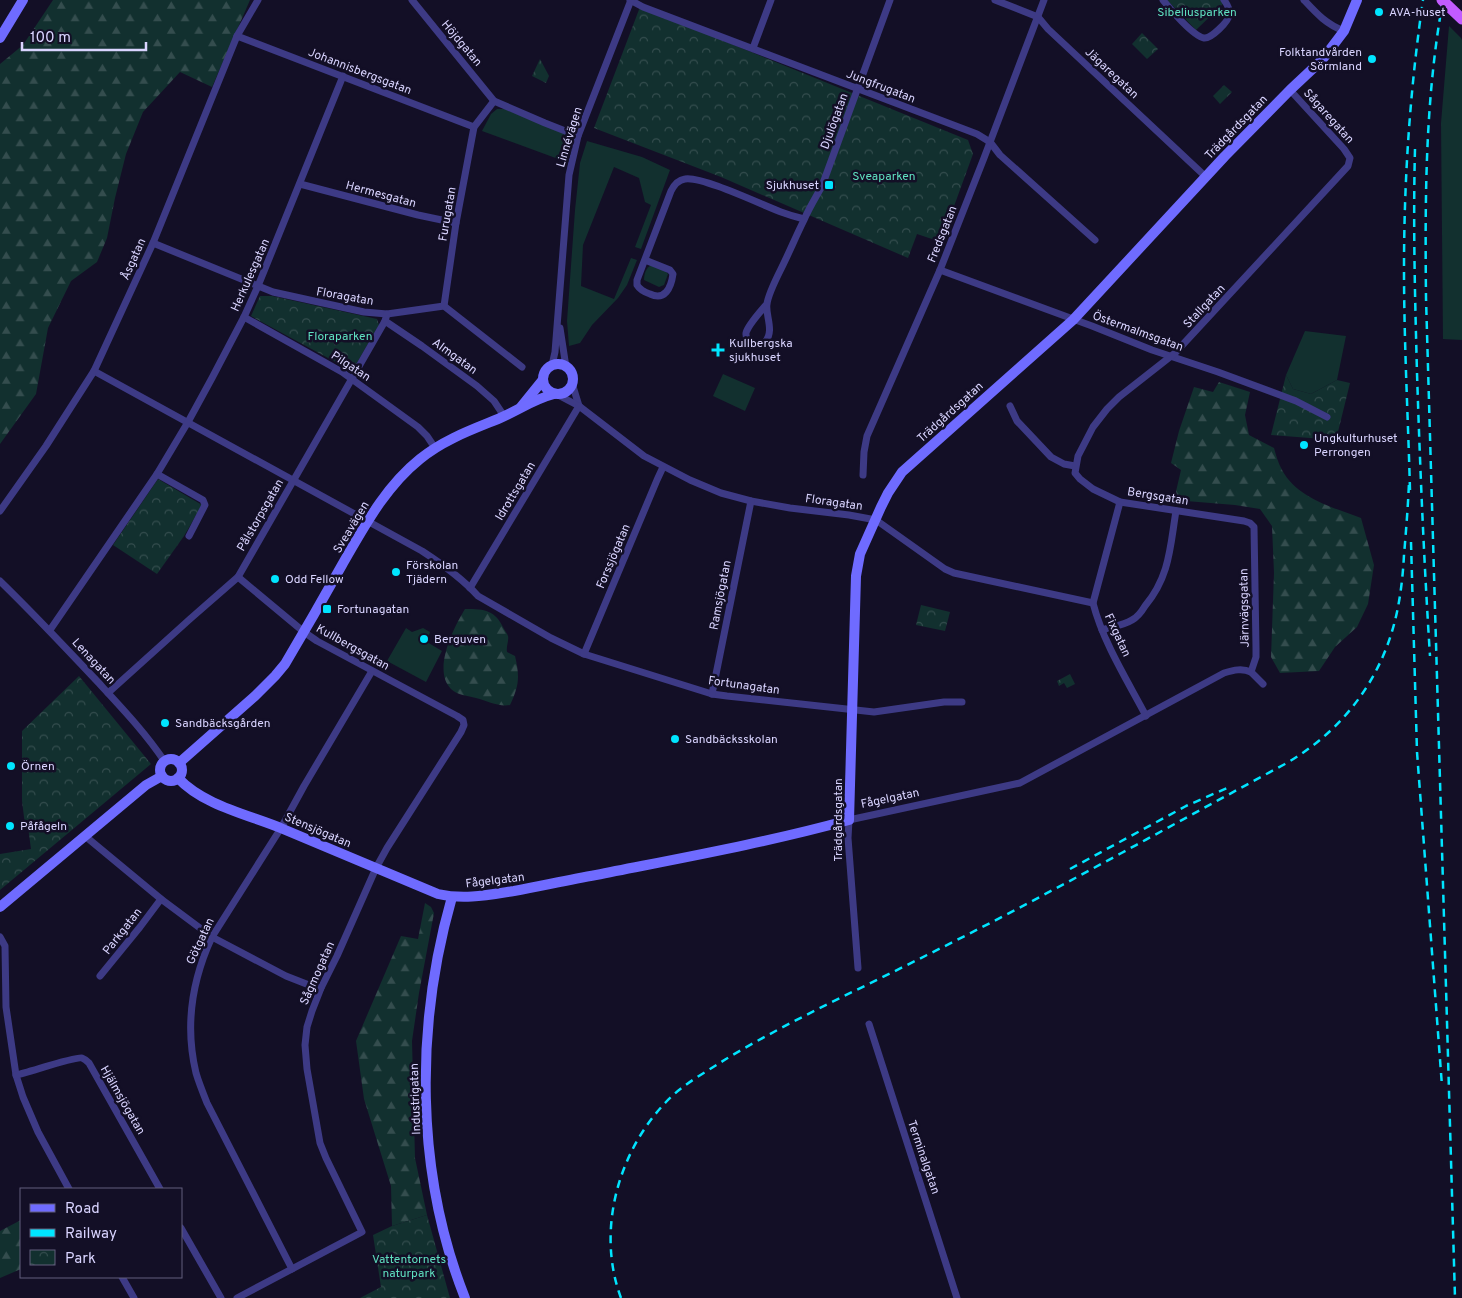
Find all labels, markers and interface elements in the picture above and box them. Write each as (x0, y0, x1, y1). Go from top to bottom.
park label: Sibeliusparken (1157, 5, 1237, 21)
place label: AVA-huset (1389, 5, 1445, 21)
marker: AVA-huset (1373, 6, 1385, 18)
street label: Höjdgatan (437, 17, 485, 70)
scale bar (22, 20, 146, 52)
text: 100 m (30, 29, 71, 48)
street label: Johannisbergsgatan (306, 45, 414, 99)
street label: Jägaregatan (1081, 45, 1142, 103)
place label: Folktandvården Sörmland (1279, 45, 1362, 75)
marker: Folktandvården Sörmland (1366, 53, 1378, 65)
street label: Jungfrugatan (844, 66, 918, 107)
street label: Sågaregatan (1299, 86, 1357, 147)
street label: Djulögatan (817, 91, 852, 152)
street label: Trädgårdsgatan (1202, 92, 1272, 163)
street label: Linnévägen (553, 105, 587, 169)
park label: Sveaparken (852, 169, 916, 185)
street label: Hermesgatan (344, 178, 418, 212)
place label: Sjukhuset (766, 178, 819, 194)
marker: Sjukhuset (823, 179, 835, 191)
street label: Furugatan (435, 186, 461, 243)
street label: Fredsgatan (924, 204, 962, 265)
street label: Åsgatan (118, 236, 150, 283)
street label: Herkulesgatan (228, 236, 274, 314)
street label: Stallgatan (1180, 281, 1229, 332)
street label: Floragatan (315, 284, 375, 310)
street label: Östermalmsgatan (1090, 308, 1185, 356)
park label: Floraparken (308, 329, 372, 345)
street label: Almgatan (429, 335, 480, 379)
place label: Kullbergska sjukhuset (729, 336, 793, 366)
marker: Kullbergska sjukhuset (711, 343, 725, 357)
street label: Pilgatan (327, 348, 373, 386)
street label: Trädgårdsgatan (914, 379, 987, 447)
place label: Ungkulturhuset Perrongen (1314, 431, 1398, 461)
marker: Ungkulturhuset Perrongen (1298, 439, 1310, 451)
street label: Idrottsgatan (492, 459, 540, 524)
street label: Pålstorpsgatan (234, 477, 288, 554)
street label: Bergsgatan (1126, 484, 1190, 510)
street label: Floragatan (804, 491, 864, 515)
street label: Sveavägen (330, 499, 374, 556)
street label: Forssjögatan (593, 522, 635, 591)
place label: Förskolan Tjädern (406, 558, 458, 588)
street label: Ramsjögatan (706, 559, 736, 631)
marker: Förskolan Tjädern (390, 566, 402, 578)
street label: Järnvägsgatan (1236, 568, 1254, 648)
place label: Odd Fellow (285, 572, 344, 588)
marker: Odd Fellow (269, 573, 281, 585)
place label: Fortunagatan (337, 602, 409, 618)
marker: Fortunagatan (321, 603, 333, 615)
street label: Fixgatan (1100, 611, 1134, 660)
street label: Kullbergsgatan (313, 621, 392, 675)
place label: Berguven (434, 632, 486, 648)
marker: Berguven (418, 633, 430, 645)
street label: Lenagatan (68, 635, 119, 688)
street label: Fortunagatan (707, 673, 781, 699)
place label: Sandbäcksgården (175, 716, 271, 732)
marker: Sandbäcksgården (159, 717, 171, 729)
place label: Sandbäcksskolan (685, 732, 778, 748)
marker: Sandbäcksskolan (669, 733, 681, 745)
place label: Örnen (21, 759, 55, 775)
marker: Örnen (5, 760, 17, 772)
street label: Trädgårdsgatan (831, 778, 847, 862)
street label: Fågelgatan (859, 785, 921, 813)
street label: Stensjögatan (282, 810, 353, 852)
place label: Påfågeln (20, 819, 67, 835)
marker: Påfågeln (4, 820, 16, 832)
street label: Fågelgatan (465, 869, 526, 893)
street label: Parkgatan (100, 905, 146, 958)
street label: Götgatan (183, 915, 219, 967)
street label: Sågmogatan (297, 939, 339, 1008)
street label: Hjälmsjögatan (96, 1063, 148, 1138)
street label: Industrigatan (407, 1063, 425, 1135)
street label: Terminalgatan (903, 1118, 943, 1196)
legend (20, 1188, 182, 1278)
text: Road (65, 1200, 100, 1219)
text: Railway (65, 1225, 117, 1244)
text: Park (65, 1250, 96, 1269)
park label: Vattentornets naturpark (372, 1252, 446, 1282)

